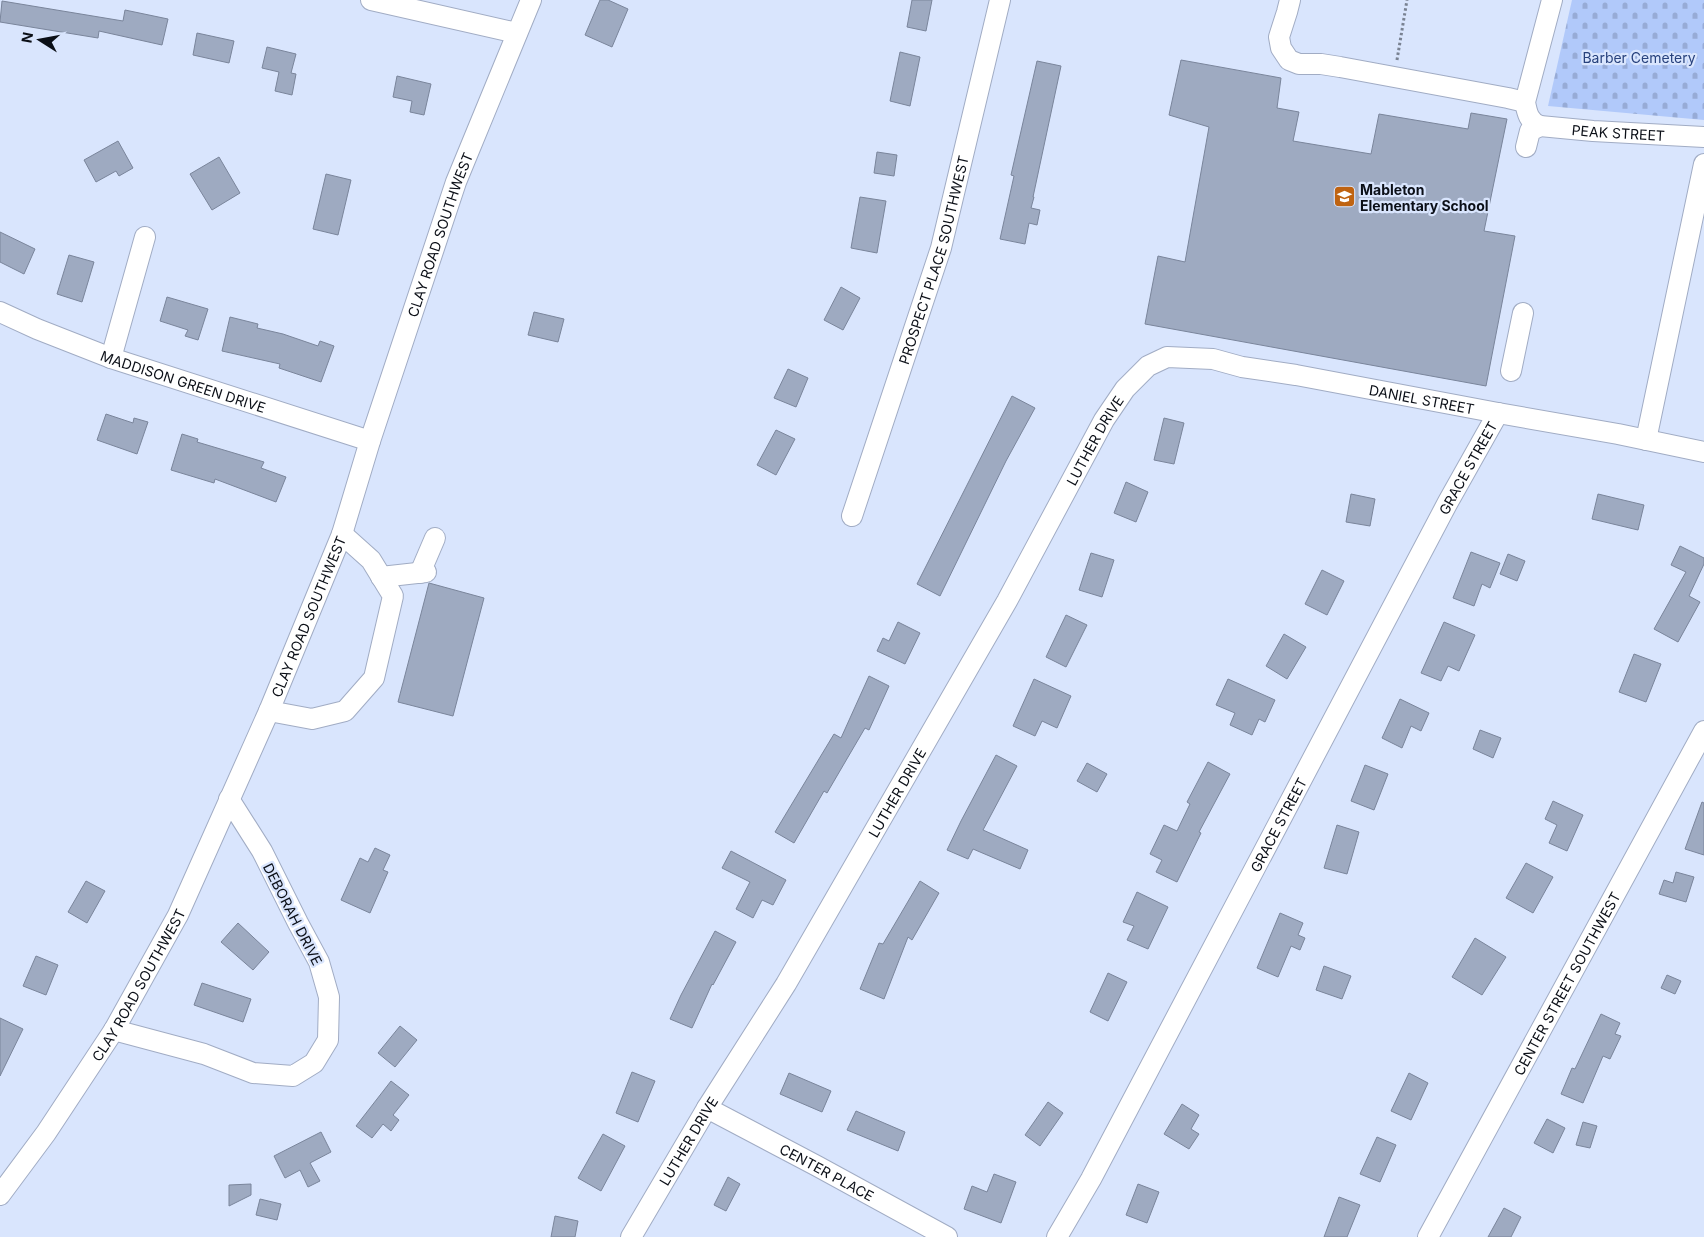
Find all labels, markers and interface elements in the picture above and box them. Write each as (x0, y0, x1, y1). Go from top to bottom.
north arrow (15, 15, 65, 65)
text: N (17, 31, 36, 44)
park label: Barber Cemetery (1582, 49, 1696, 66)
street label: PEAK STREET (1571, 121, 1665, 143)
street label: CLAY ROAD SOUTHWEST (403, 150, 476, 319)
street label: PROSPECT PLACE SOUTHWEST (895, 154, 971, 366)
place label: Mableton Elementary School (1360, 181, 1489, 214)
school or university icon: Mableton Elementary School (1332, 185, 1356, 209)
street label: MADDISON GREEN DRIVE (98, 346, 268, 416)
street label: DANIEL STREET (1368, 380, 1476, 417)
street label: LUTHER DRIVE (1062, 392, 1127, 488)
street label: GRACE STREET (1435, 418, 1500, 517)
street label: CLAY ROAD SOUTHWEST (267, 533, 349, 700)
street label: LUTHER DRIVE (864, 745, 929, 840)
street label: GRACE STREET (1246, 774, 1310, 875)
street label: DEBORAH DRIVE (260, 860, 326, 968)
street label: CENTER STREET SOUTHWEST (1510, 889, 1623, 1078)
street label: CLAY ROAD SOUTHWEST (88, 906, 188, 1064)
street label: LUTHER DRIVE (655, 1093, 721, 1188)
street label: CENTER PLACE (777, 1140, 877, 1204)

